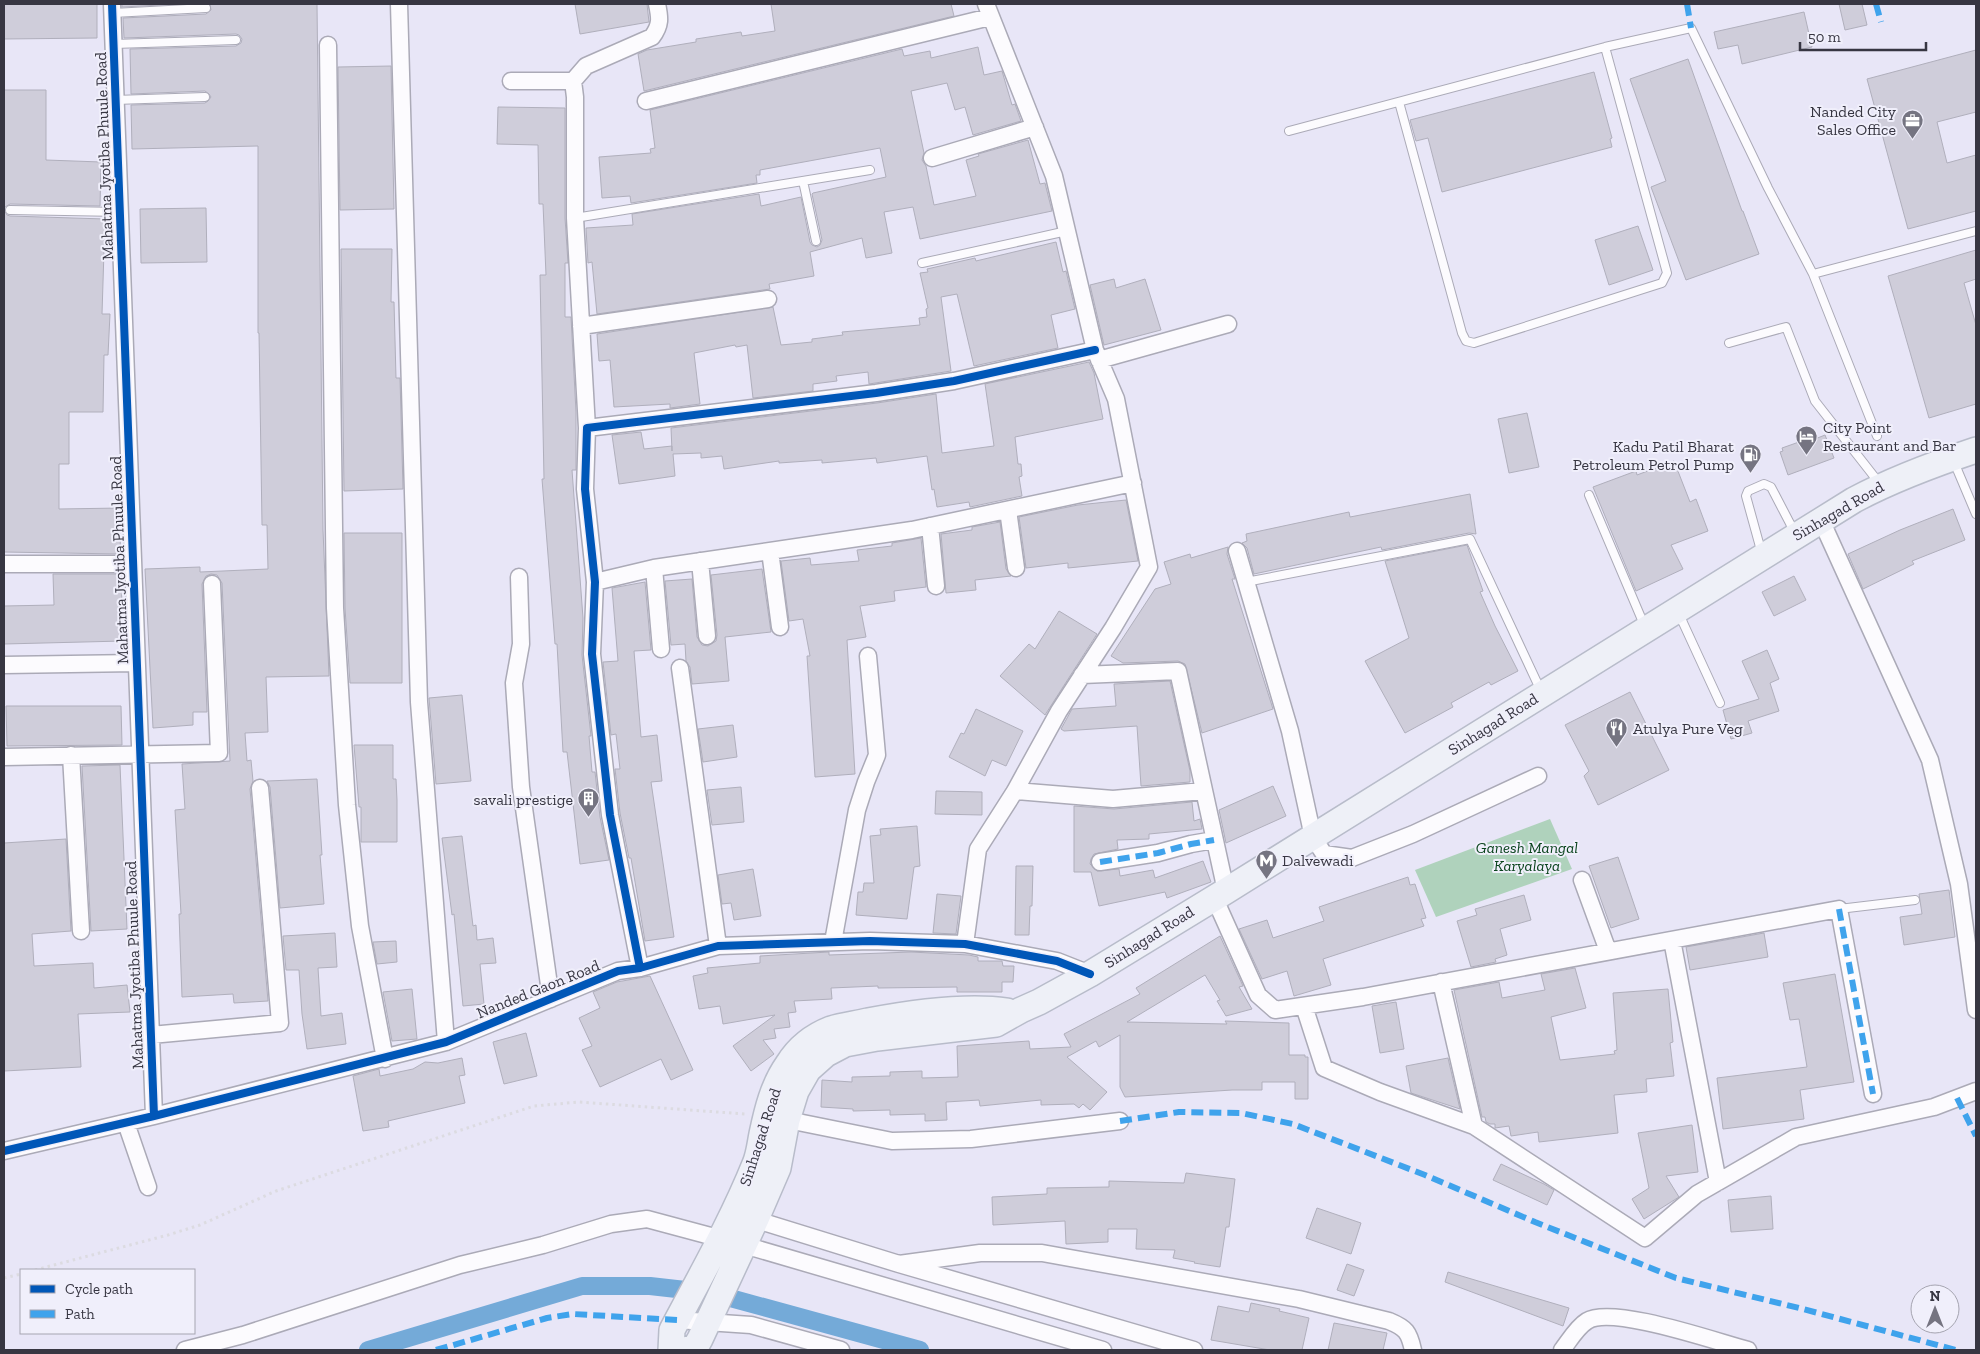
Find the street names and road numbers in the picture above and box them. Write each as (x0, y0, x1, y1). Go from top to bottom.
street label: Mahatma Jyotiba Phuule Road (91, 51, 117, 260)
street label: Mahatma Jyotiba Phuule Road (106, 455, 132, 664)
street label: Sinhagad Road (1789, 477, 1887, 545)
street label: Sinhagad Road (1445, 689, 1542, 759)
street label: Mahatma Jyotiba Phuule Road (121, 860, 147, 1069)
street label: Sinhagad Road (1101, 902, 1198, 972)
street label: Nanded Gaon Road (474, 956, 603, 1022)
street label: Sinhagad Road (735, 1085, 785, 1189)

